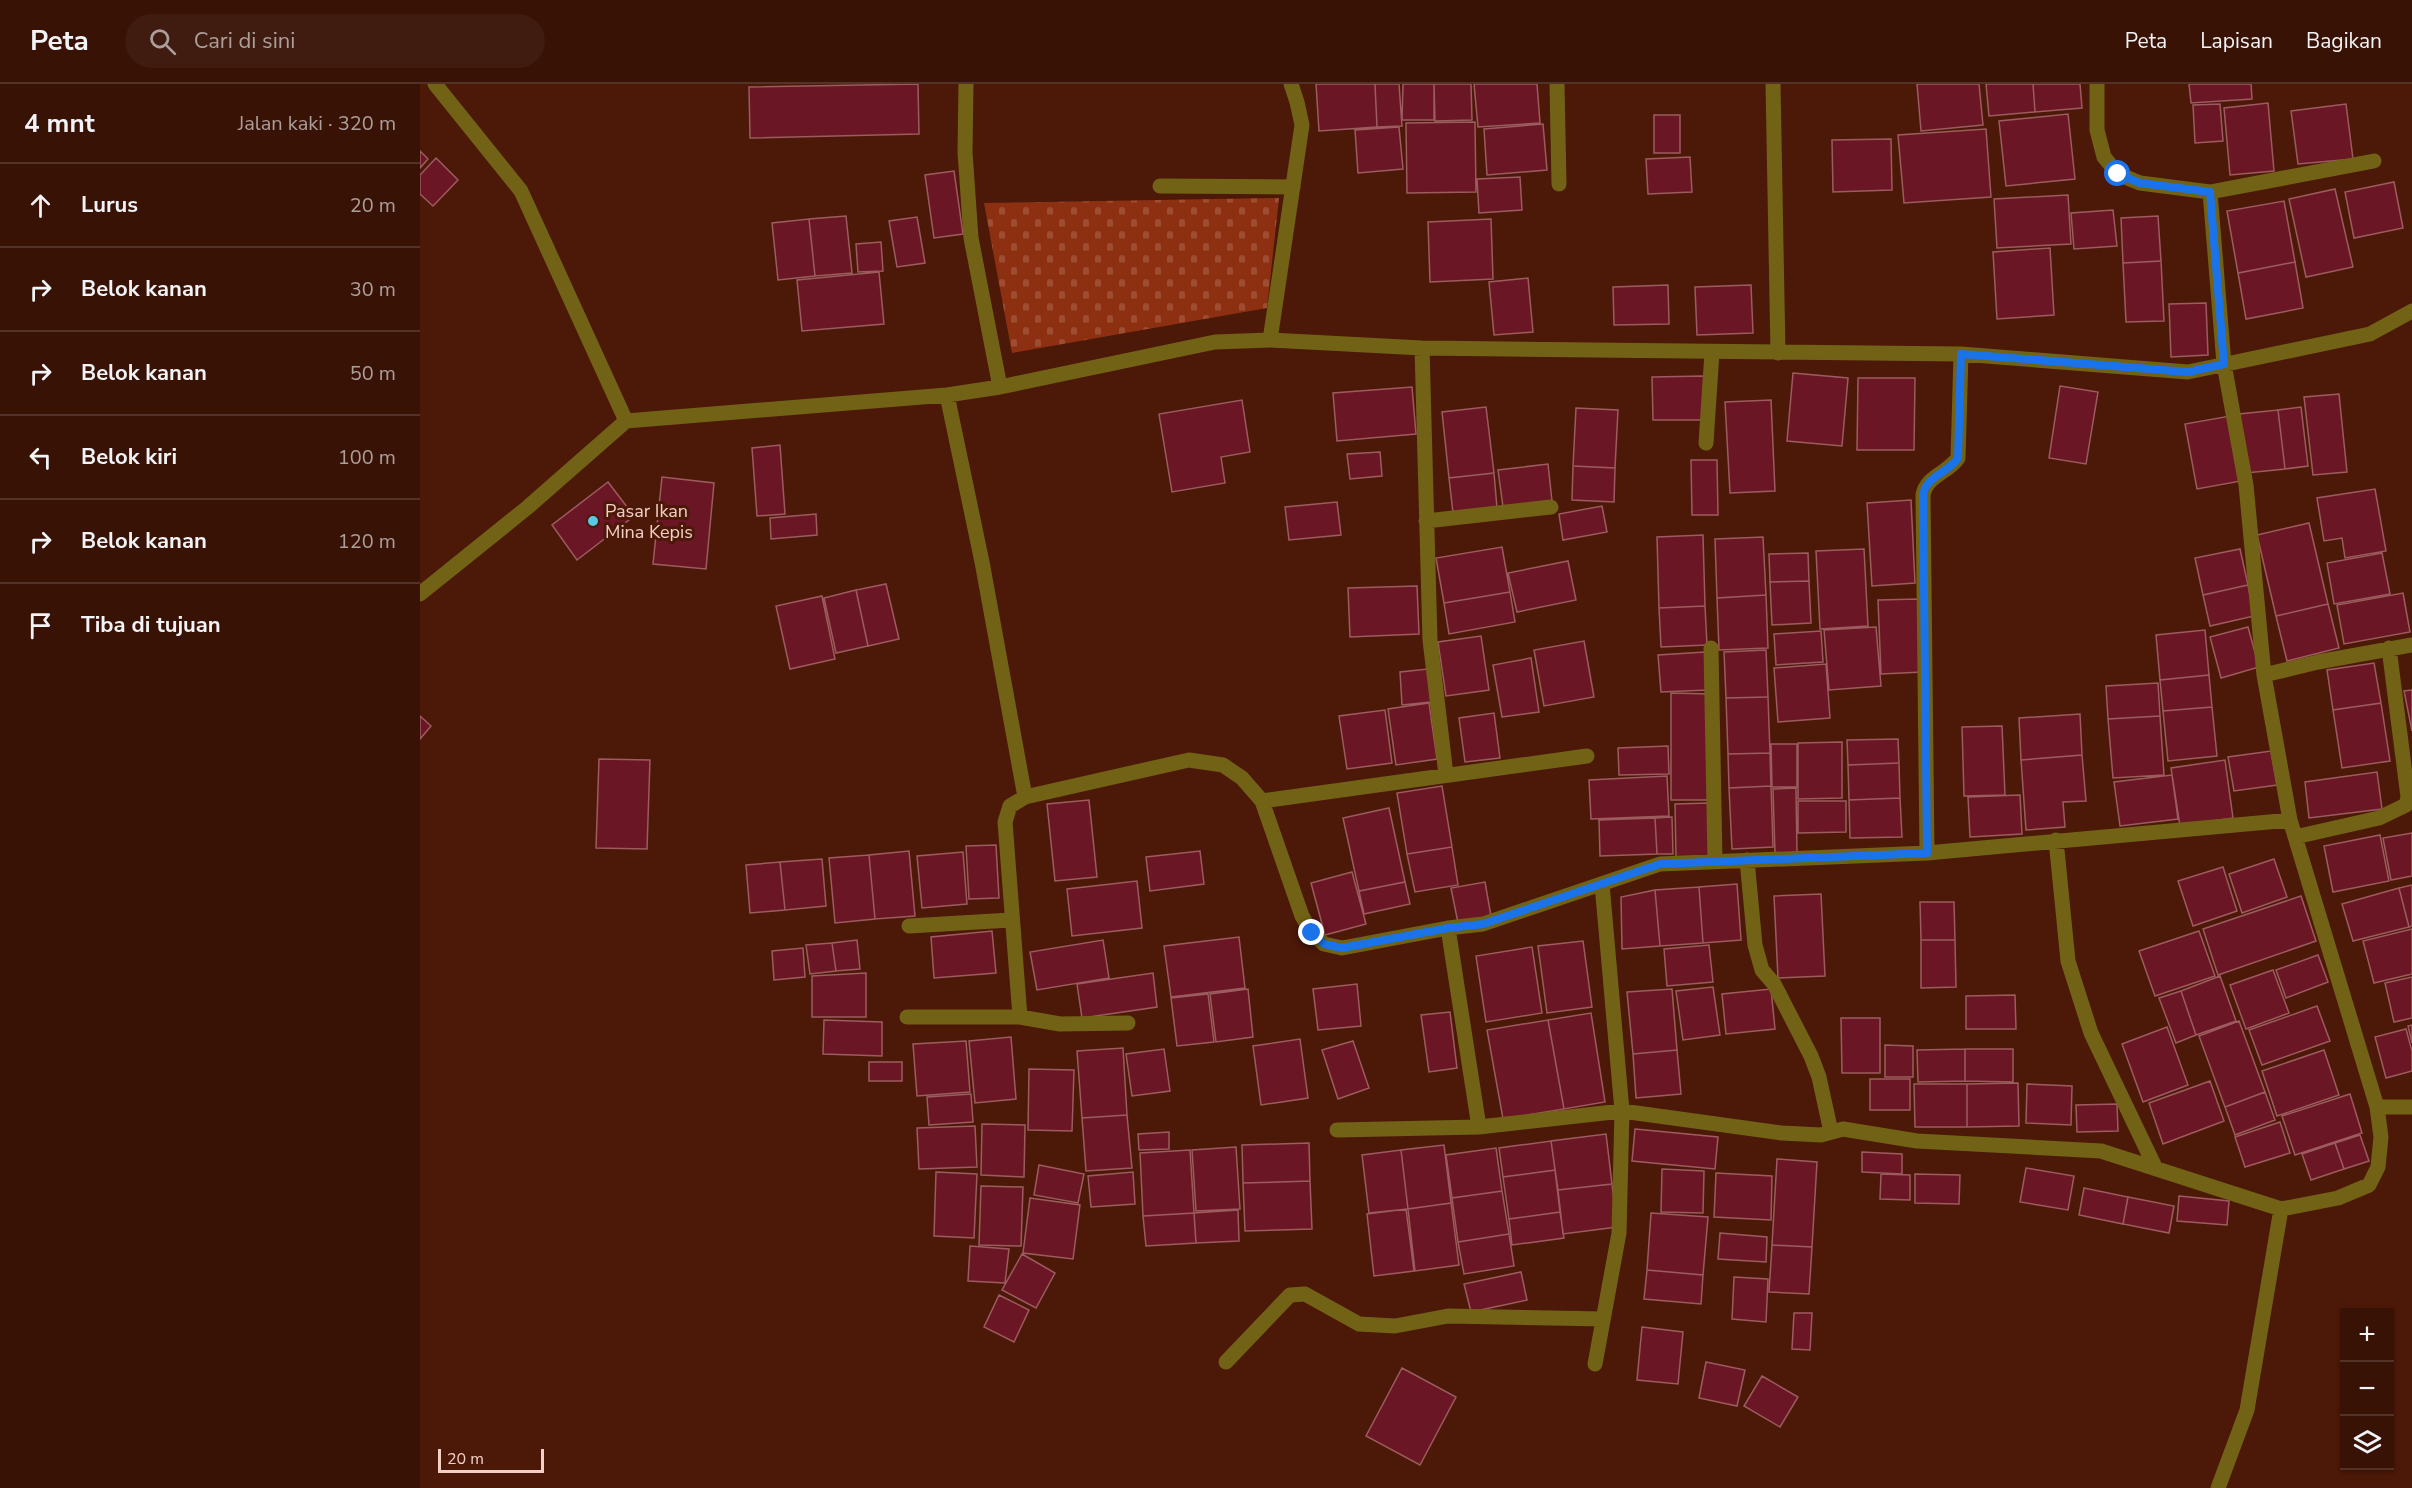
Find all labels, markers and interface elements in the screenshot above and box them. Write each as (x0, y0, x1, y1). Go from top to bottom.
search box (125, 14, 545, 68)
text: Peta (30, 22, 89, 60)
icon: search (146, 25, 179, 58)
text: Cari di sini (194, 26, 295, 56)
text: Peta (2125, 27, 2167, 55)
text: Lapisan (2200, 27, 2273, 55)
text: Bagikan (2306, 27, 2382, 55)
text: 4 mnt (24, 106, 95, 141)
text: Jalan kaki · 320 m (238, 110, 396, 137)
route start (2104, 160, 2130, 186)
icon: ahead (24, 189, 57, 222)
text: Lurus (81, 190, 138, 220)
text: 20 m (350, 192, 396, 219)
icon: right (24, 273, 57, 306)
text: Belok kanan (81, 274, 207, 304)
text: 30 m (350, 276, 396, 303)
icon: right (24, 357, 57, 390)
text: Belok kanan (81, 358, 207, 388)
text: 50 m (350, 360, 396, 387)
icon: left (24, 441, 57, 474)
text: Belok kiri (81, 442, 177, 472)
text: 100 m (338, 444, 396, 471)
place label: Pasar Ikan Mina Kepis (605, 499, 693, 544)
marker: Pasar Ikan Mina Kepis (586, 514, 600, 528)
icon: right (24, 525, 57, 558)
text: Belok kanan (81, 526, 207, 556)
text: 120 m (338, 528, 396, 555)
icon: arrive (24, 609, 57, 642)
text: Tiba di tujuan (81, 610, 221, 640)
route end (1298, 919, 1324, 945)
map controls (2340, 1308, 2394, 1470)
button: + (2340, 1308, 2394, 1362)
button: − (2340, 1362, 2394, 1416)
button: layers (2340, 1416, 2394, 1470)
scale bar (438, 1446, 544, 1474)
text: 20 m (447, 1448, 484, 1470)

